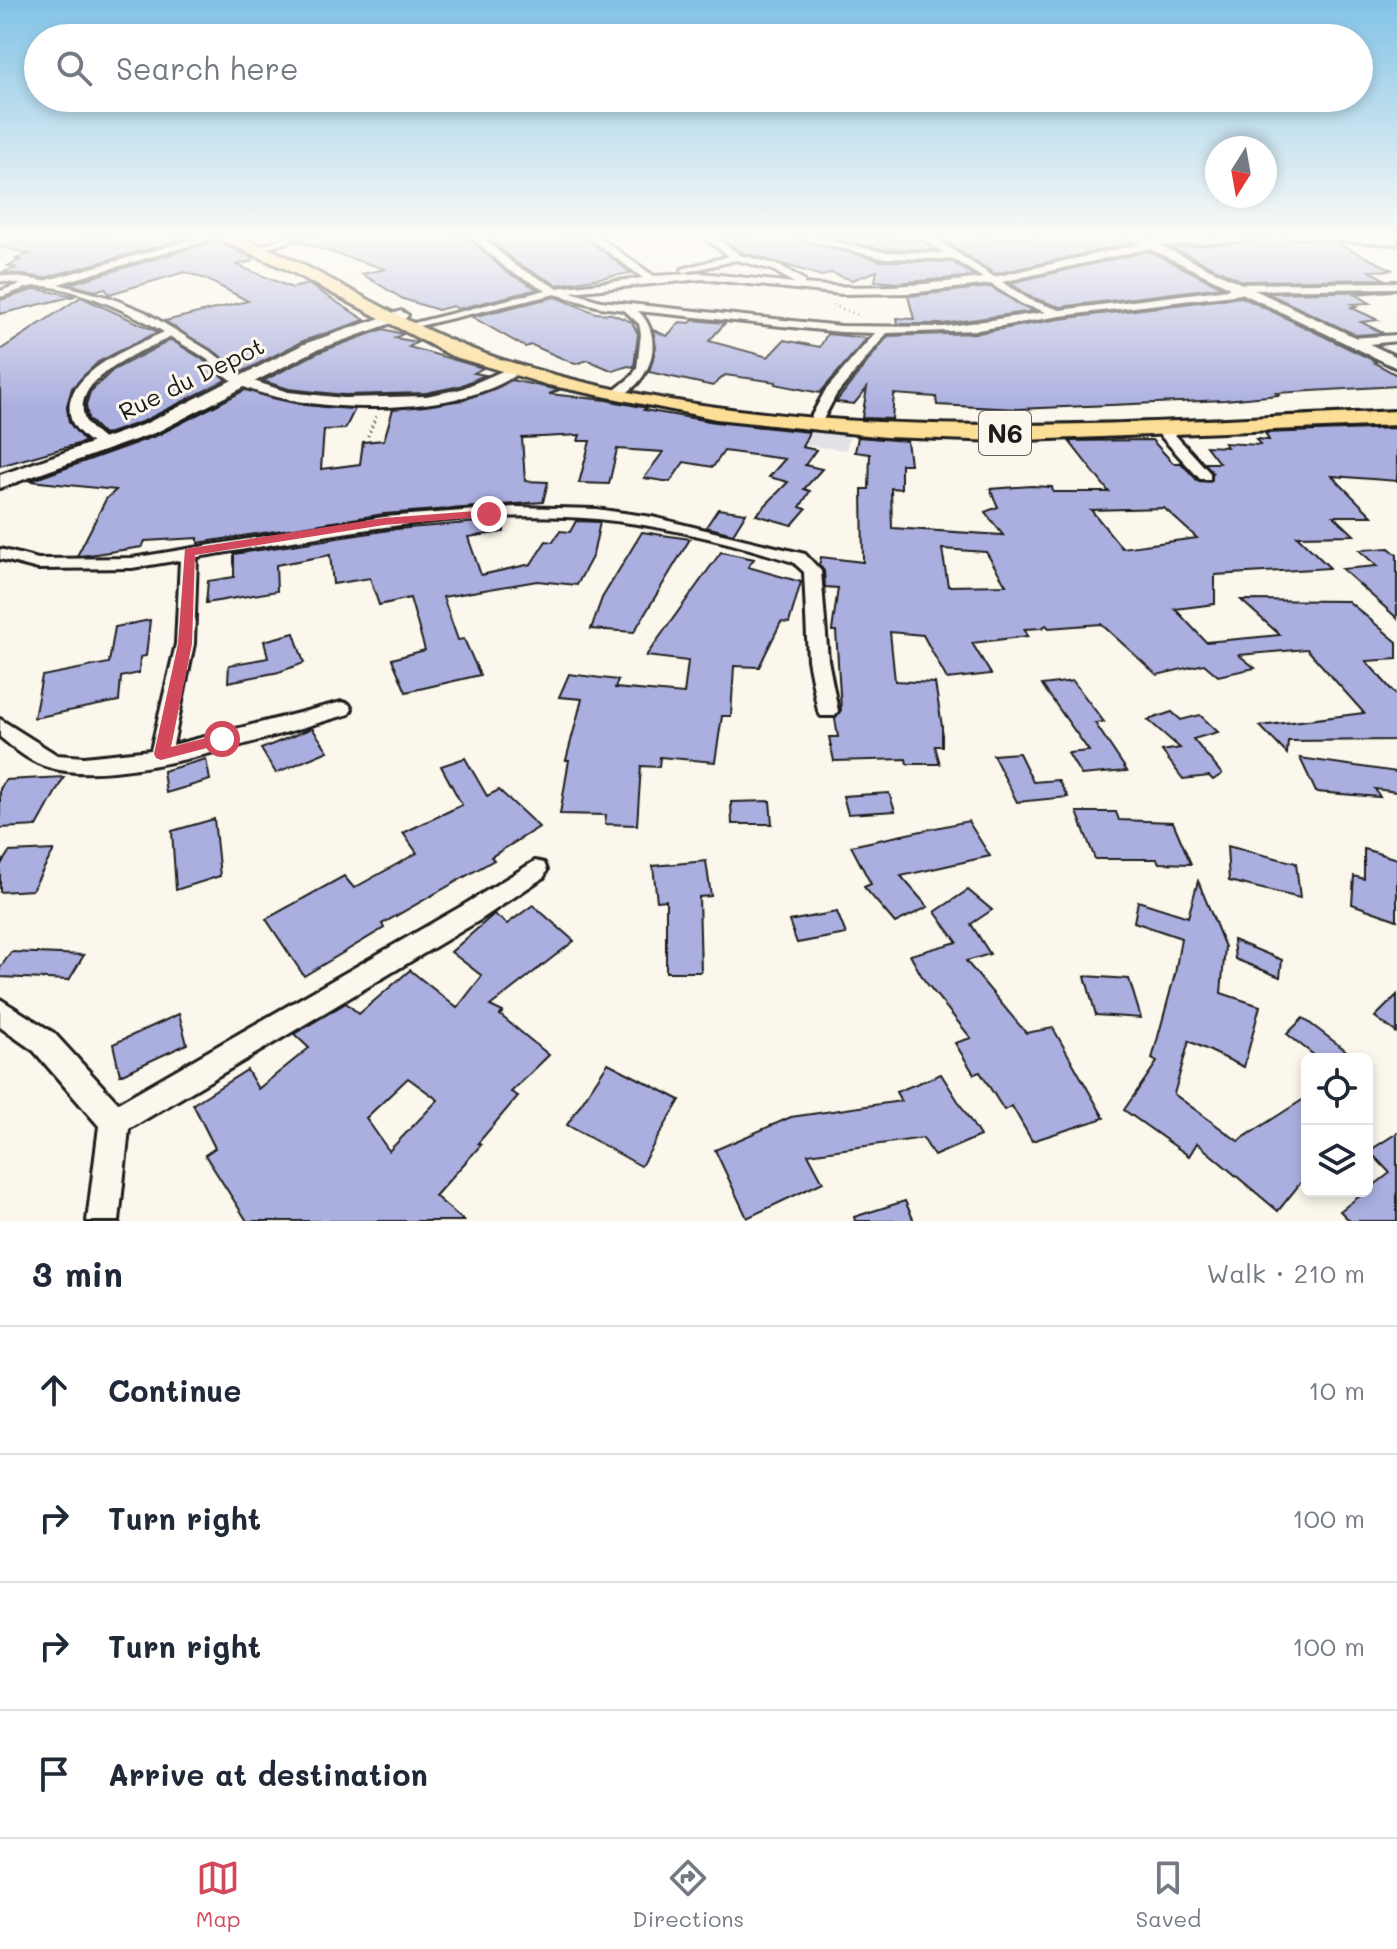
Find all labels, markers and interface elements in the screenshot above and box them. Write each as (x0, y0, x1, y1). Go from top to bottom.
search box (24, 24, 1373, 112)
icon: search (52, 46, 96, 90)
text: Search here (116, 48, 299, 88)
north arrow (1205, 136, 1277, 208)
street label: Rue du Depot (113, 329, 269, 427)
road number: N6 (979, 411, 1031, 455)
route end (471, 496, 507, 532)
route start (204, 721, 240, 757)
map controls (1301, 1053, 1373, 1197)
button: locate (1301, 1053, 1373, 1125)
button: layers (1301, 1125, 1373, 1197)
text: 3 min (32, 1251, 123, 1296)
text: Walk · 210 m (1206, 1256, 1365, 1290)
icon: ahead (32, 1368, 76, 1412)
text: Continue (108, 1370, 241, 1410)
text: 10 m (1308, 1373, 1365, 1407)
icon: right (32, 1496, 76, 1540)
text: Turn right (108, 1498, 261, 1538)
text: 100 m (1292, 1501, 1365, 1535)
icon: right (32, 1624, 76, 1668)
text: Turn right (108, 1626, 261, 1666)
text: 100 m (1292, 1629, 1365, 1663)
icon: arrive (32, 1752, 76, 1796)
text: Arrive at destination (108, 1754, 428, 1794)
tab: Map (196, 1856, 241, 1933)
tab: Directions (632, 1856, 744, 1933)
tab: Saved (1136, 1856, 1201, 1933)

